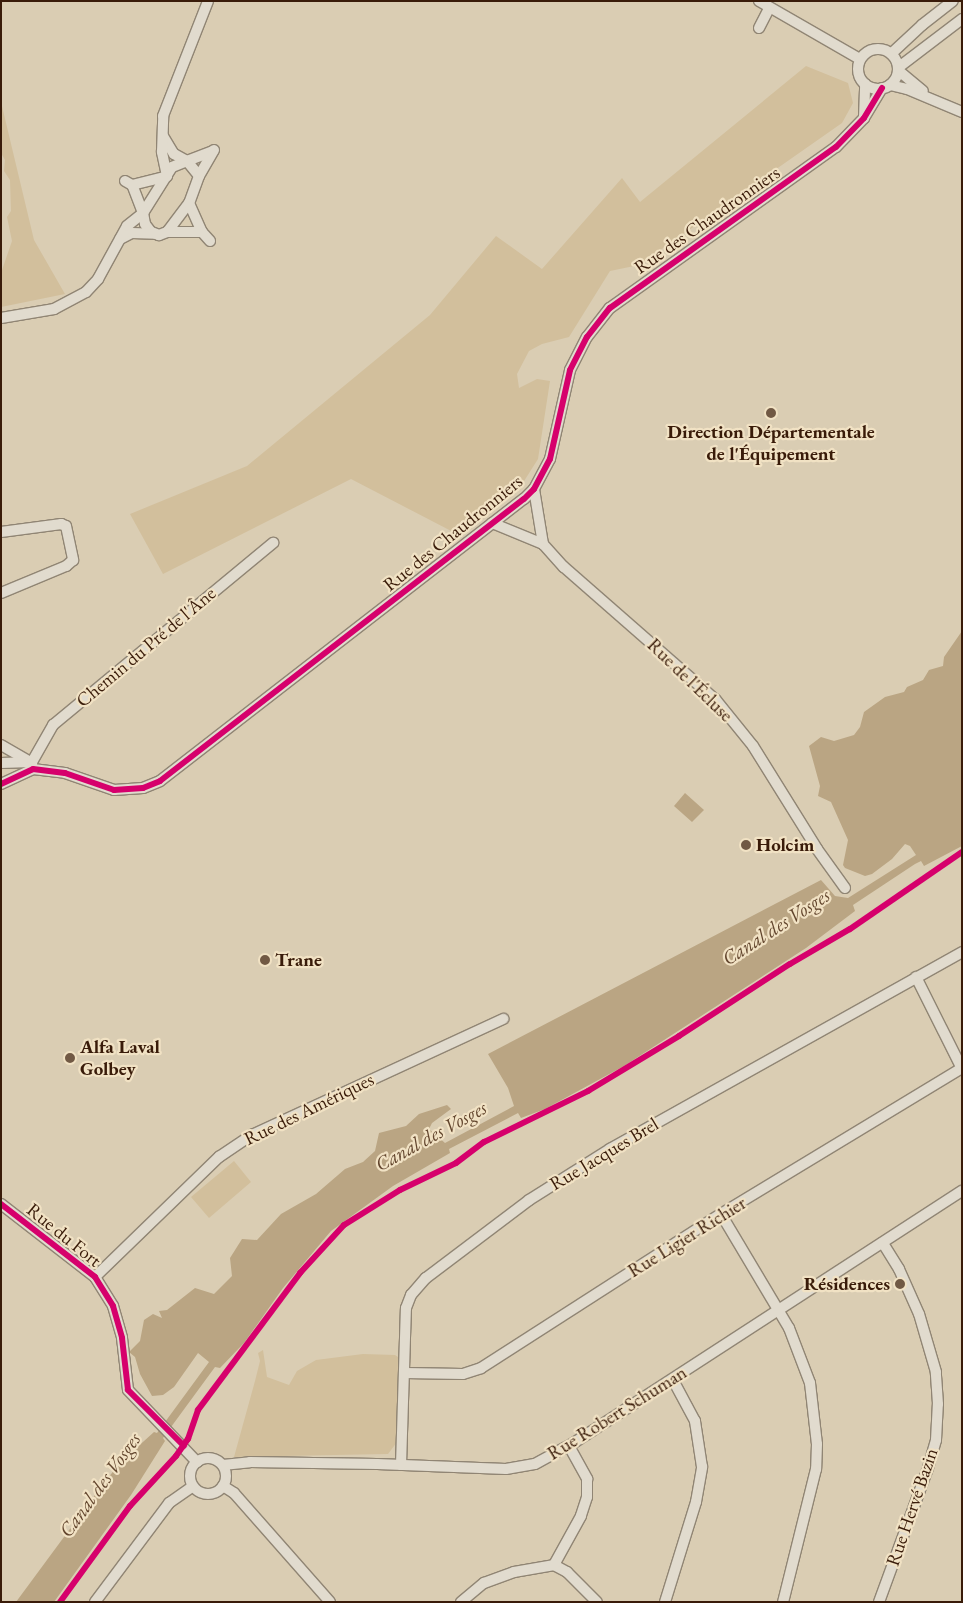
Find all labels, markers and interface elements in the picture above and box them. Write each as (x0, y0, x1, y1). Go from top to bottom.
street label: Rue des Chaudronniers (630, 161, 784, 279)
marker: Direction Départementale de l'Équipement (765, 407, 777, 419)
place label: Direction Départementale de l'Équipement (667, 421, 875, 465)
street label: Rue des Chaudronniers (379, 470, 527, 596)
street label: Chemin du Pré de l'Âne (72, 582, 220, 712)
street label: Rue de l'Écluse (642, 634, 738, 726)
place label: Holcim (756, 834, 814, 856)
marker: Holcim (740, 839, 752, 851)
water label: Canal des Vosges (718, 883, 834, 971)
place label: Trane (275, 949, 322, 971)
marker: Trane (259, 954, 271, 966)
place label: Alfa Laval Golbey (80, 1036, 160, 1080)
marker: Alfa Laval Golbey (64, 1052, 76, 1064)
street label: Rue des Amériques (240, 1068, 378, 1150)
water label: Canal des Vosges (371, 1096, 491, 1176)
street label: Rue Jacques Brel (545, 1113, 663, 1195)
street label: Rue Ligier Richier (624, 1192, 750, 1282)
street label: Rue du Fort (22, 1198, 106, 1272)
place label: Résidences (804, 1273, 890, 1295)
marker: Résidences (894, 1278, 906, 1290)
street label: Rue Robert Schuman (543, 1361, 691, 1465)
water label: Canal des Vosges (54, 1428, 146, 1542)
street label: Rue Hervé Bazin (881, 1445, 943, 1569)

